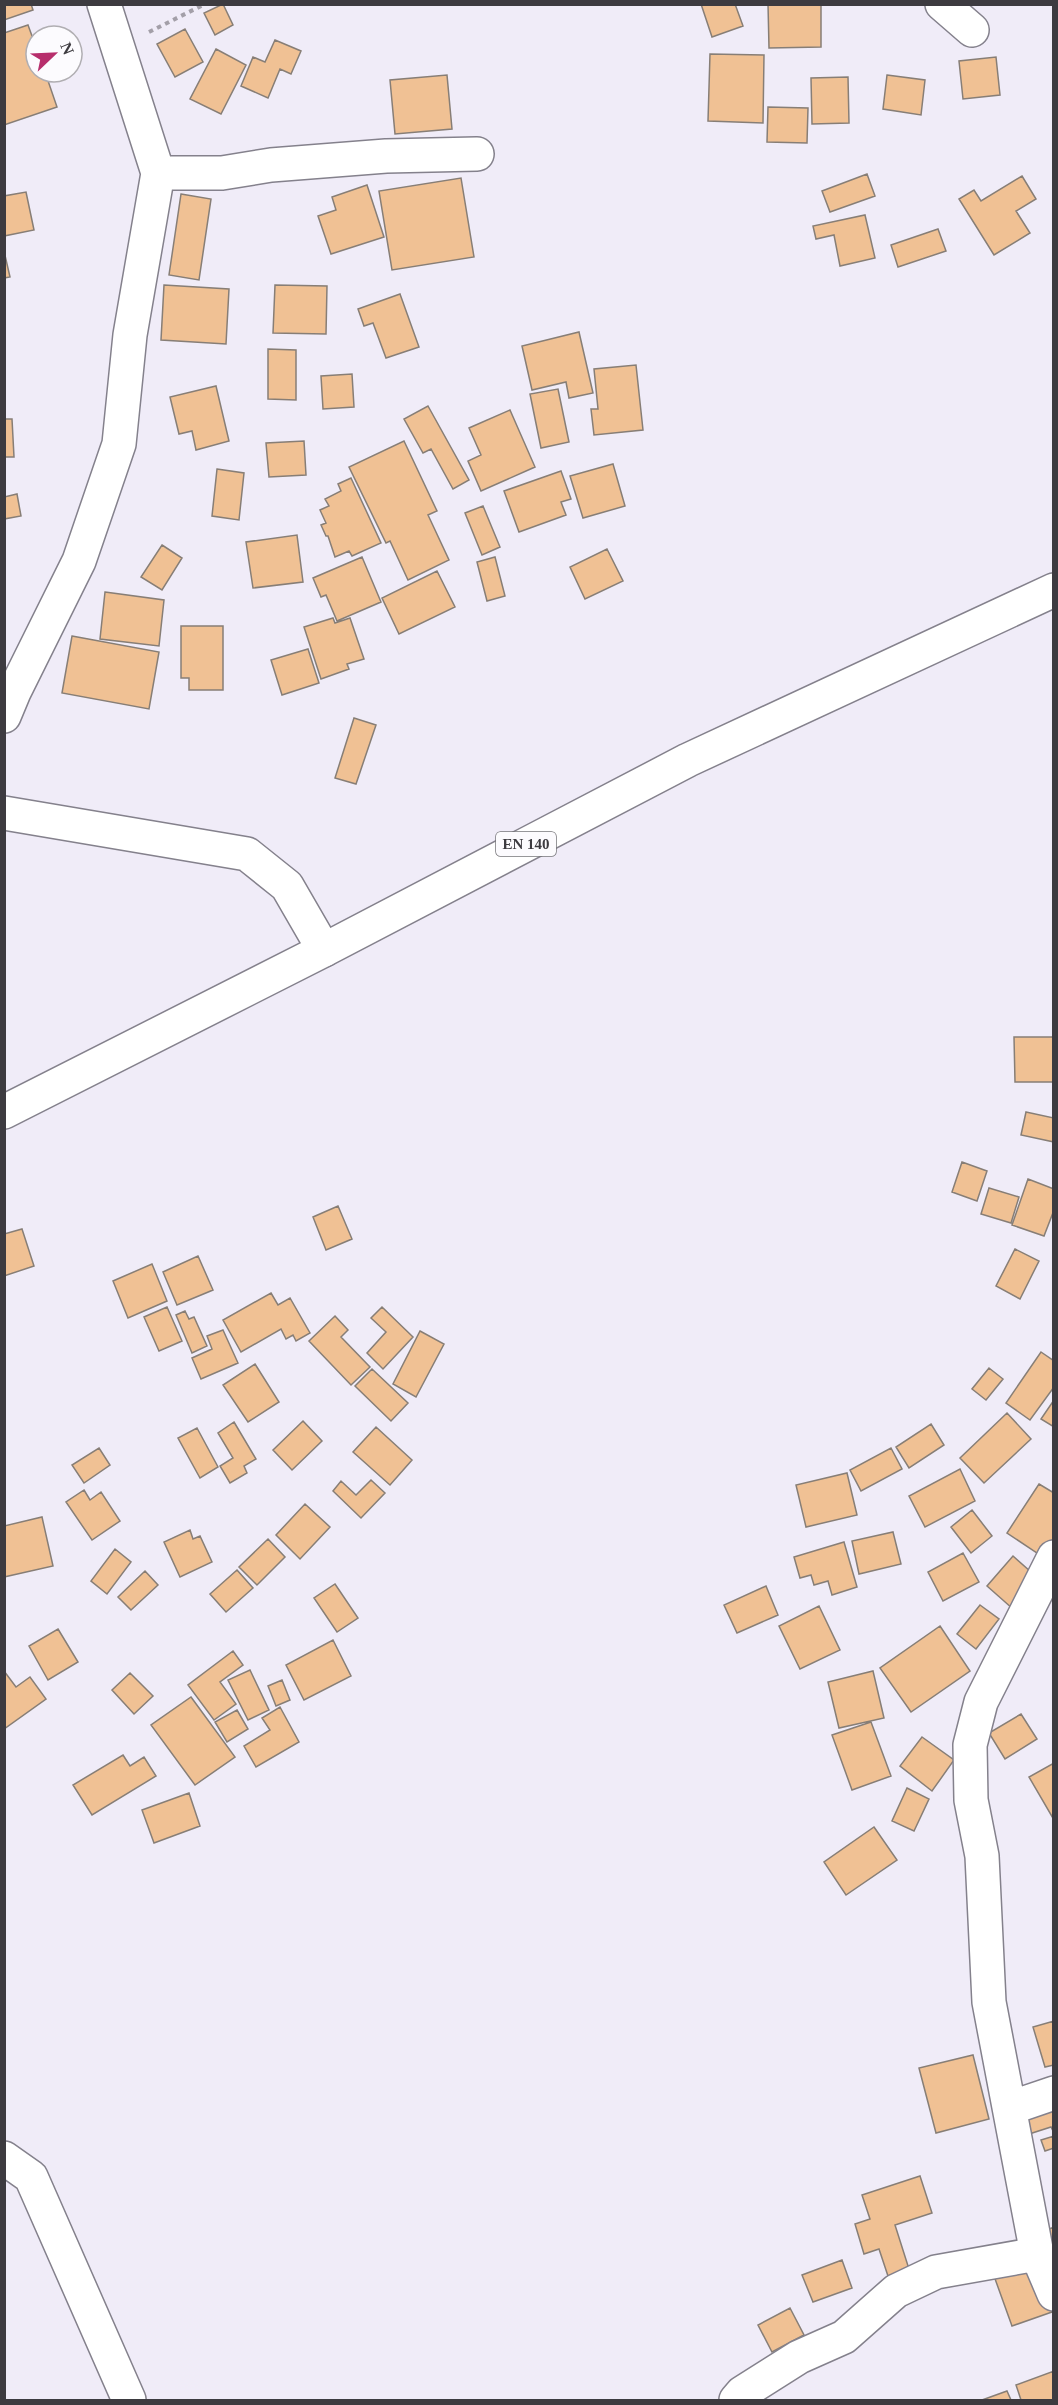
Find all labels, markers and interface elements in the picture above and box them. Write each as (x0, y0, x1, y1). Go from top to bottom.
north arrow (24, 24, 84, 84)
text: N (57, 40, 78, 57)
road number: EN 140 (496, 832, 556, 856)

